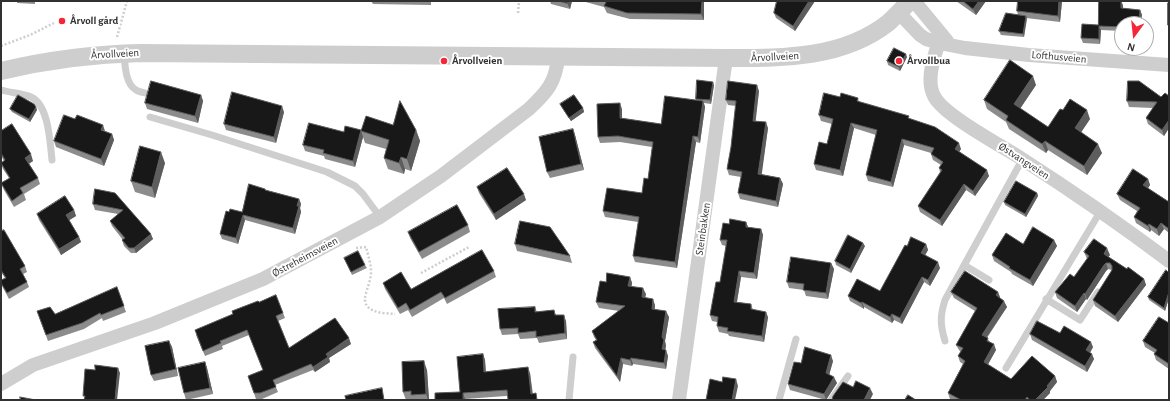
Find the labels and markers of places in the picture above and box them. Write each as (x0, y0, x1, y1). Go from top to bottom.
place label: Årvoll gård (70, 14, 118, 28)
marker: Årvoll gård (57, 16, 67, 26)
place label: Årvollveien (452, 54, 502, 68)
place label: Årvollbua (907, 54, 950, 68)
marker: Årvollveien (439, 56, 449, 66)
marker: Årvollbua (894, 56, 904, 66)

